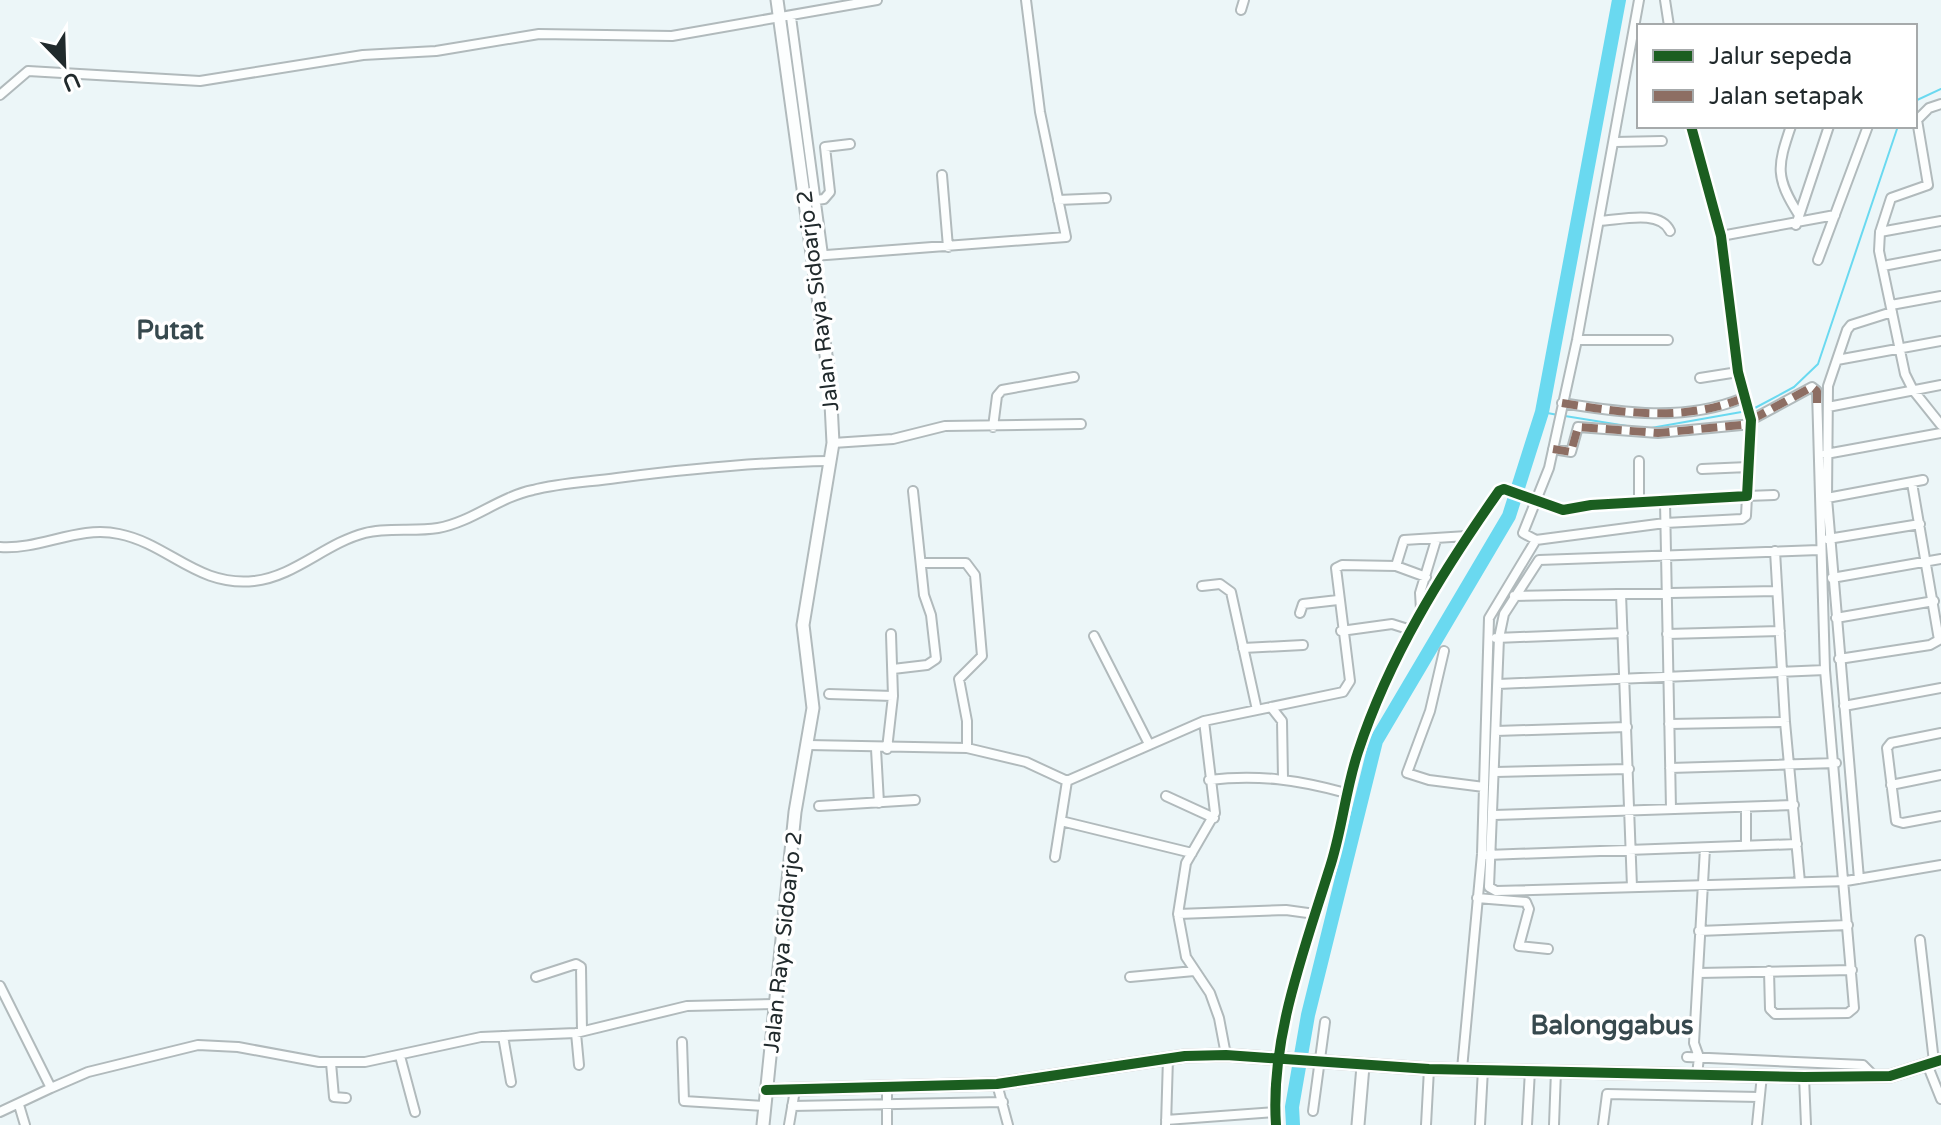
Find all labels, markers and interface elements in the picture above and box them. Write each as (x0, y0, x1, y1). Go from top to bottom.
north arrow (24, 24, 104, 104)
legend (1637, 24, 1917, 128)
text: Jalur sepeda (1709, 42, 1852, 71)
text: U (59, 66, 84, 97)
text: Jalan setapak (1709, 82, 1863, 111)
street label: Jalan Raya Sidoarjo 2 (792, 189, 844, 413)
district label: Putat (136, 315, 204, 346)
street label: Jalan Raya Sidoarjo 2 (758, 830, 808, 1054)
district label: Balonggabus (1531, 1010, 1693, 1041)

